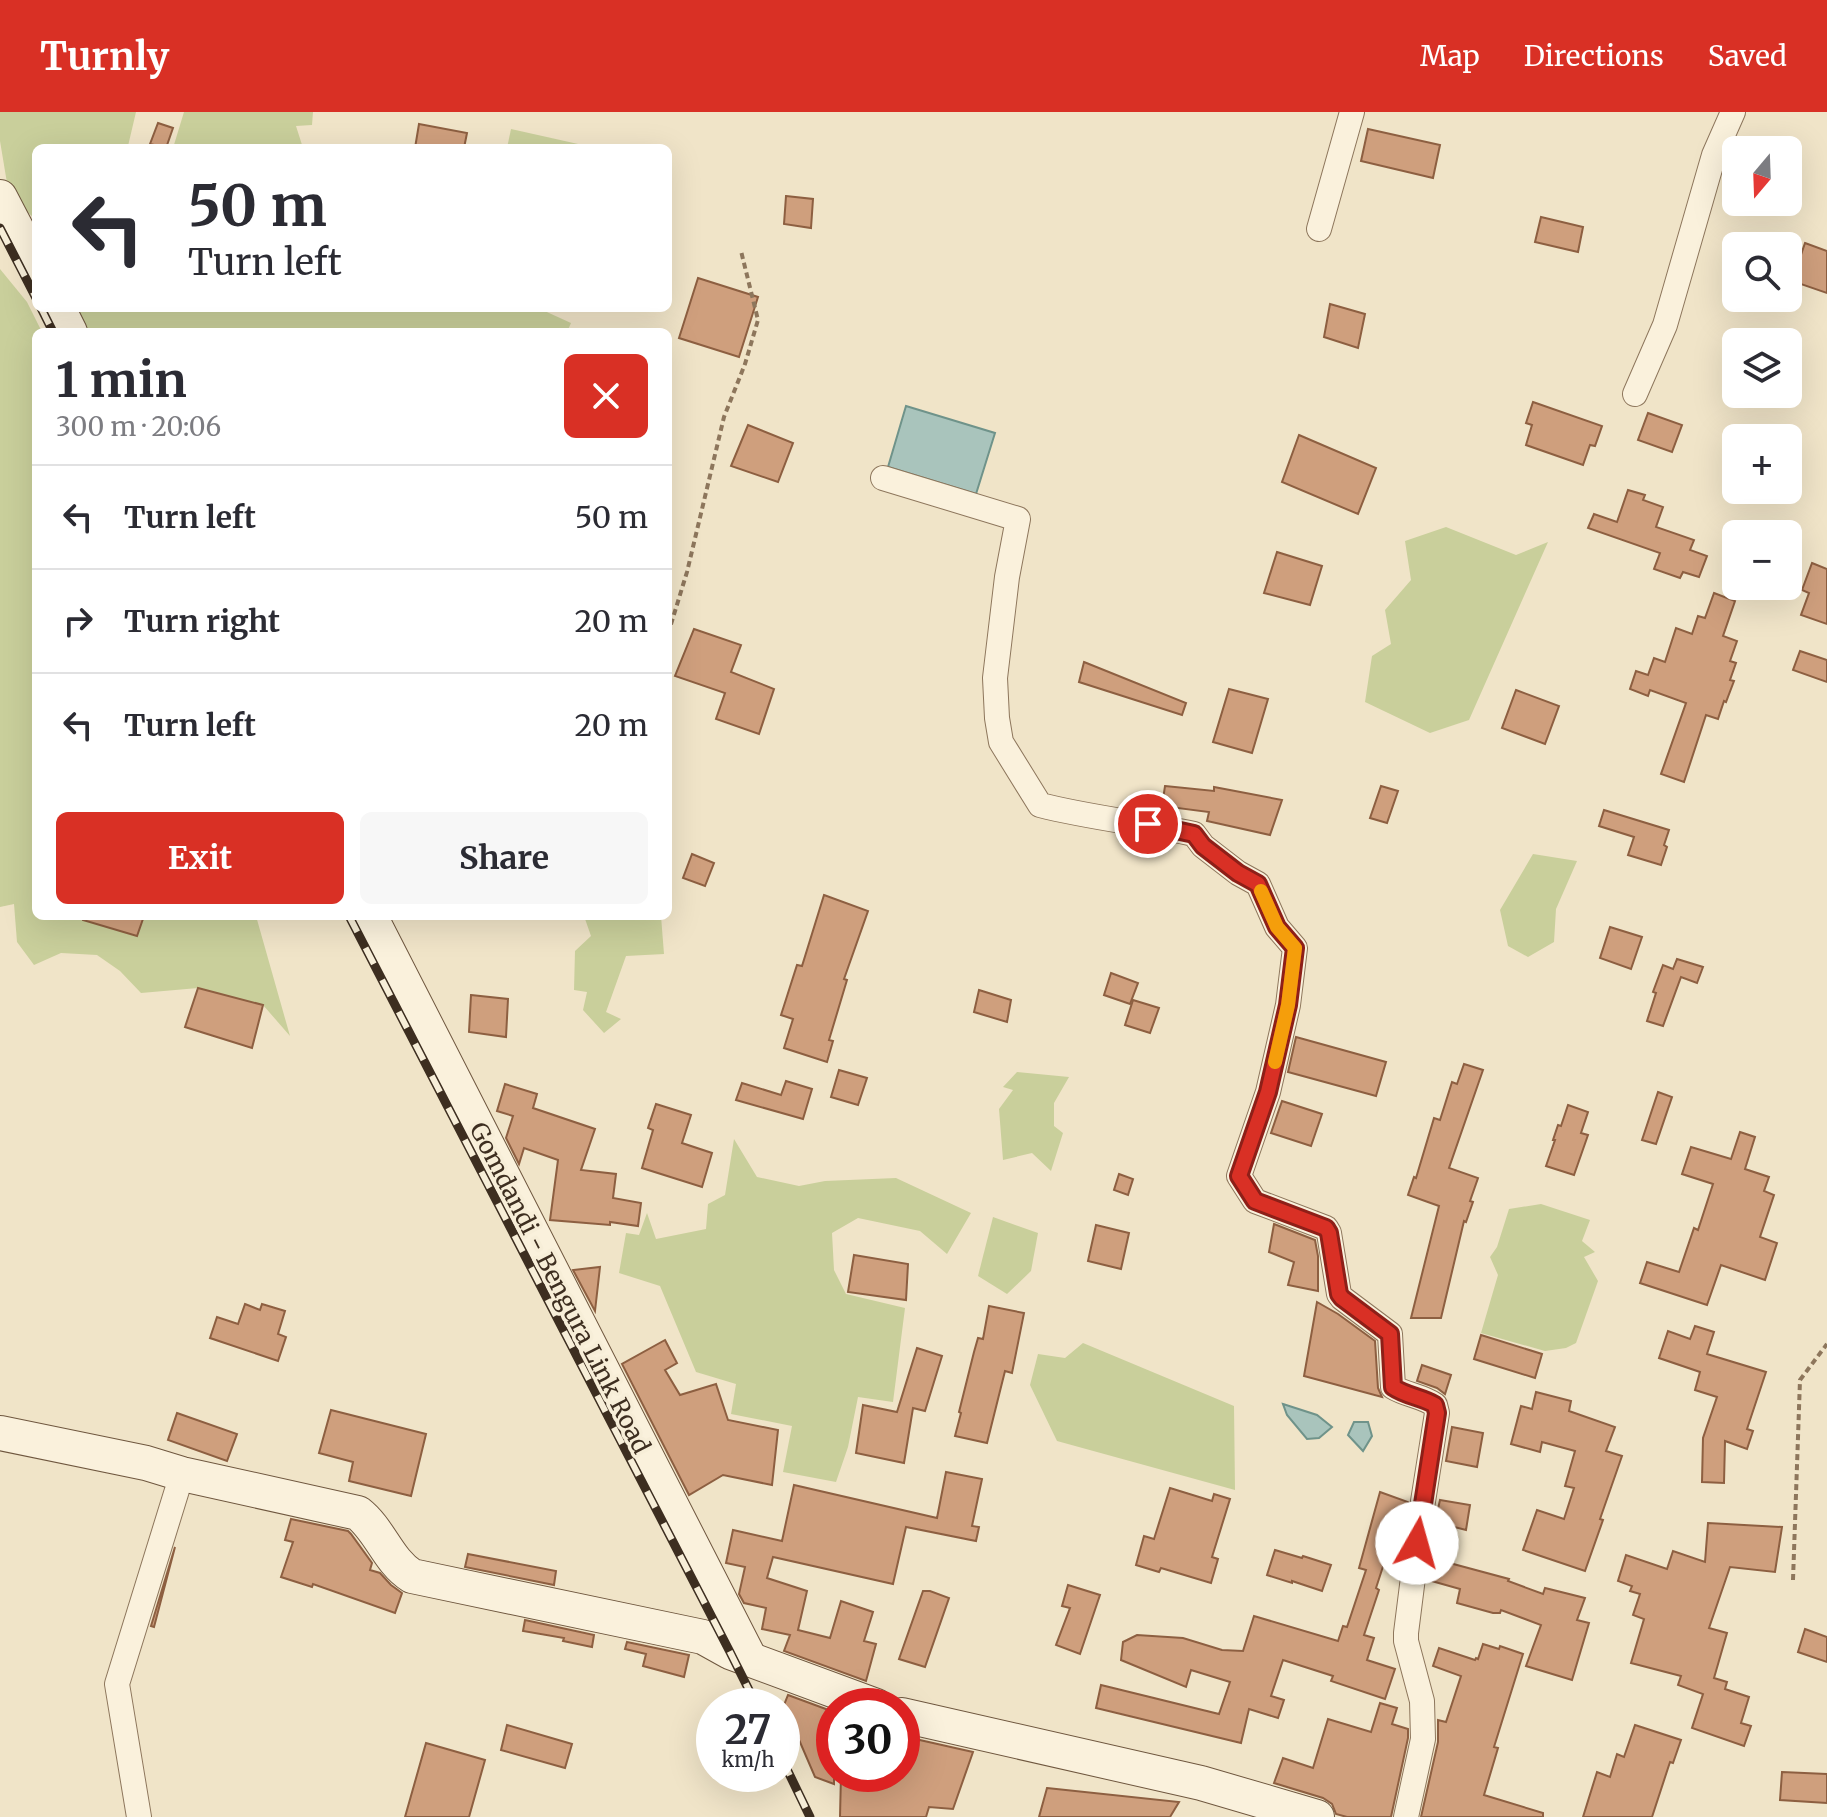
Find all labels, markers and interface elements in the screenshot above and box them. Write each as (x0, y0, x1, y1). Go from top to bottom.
text: Turnly (40, 33, 169, 80)
text: Map (1420, 38, 1480, 74)
text: Directions (1524, 38, 1664, 74)
text: Saved (1708, 38, 1787, 74)
north arrow (1722, 136, 1802, 216)
map controls (1722, 136, 1802, 600)
text: 50 m (188, 171, 327, 241)
icon: left (56, 176, 160, 280)
button: search (1722, 232, 1802, 312)
text: Turn left (188, 240, 342, 285)
button: layers (1722, 328, 1802, 408)
text: 1 min (56, 350, 187, 410)
button: close (564, 354, 648, 438)
text: 300 m · 20:06 (56, 410, 221, 443)
button: + (1722, 424, 1802, 504)
icon: left (56, 495, 100, 539)
text: Turn left (124, 498, 256, 536)
text: 50 m (575, 498, 648, 536)
button: − (1722, 520, 1802, 600)
icon: right (56, 599, 100, 643)
text: Turn right (124, 602, 280, 640)
text: 20 m (575, 602, 648, 640)
icon: left (56, 703, 100, 747)
text: Turn left (124, 706, 256, 744)
text: 20 m (575, 706, 648, 744)
pin (1114, 790, 1182, 858)
icon: arrive (1126, 802, 1170, 846)
button: Exit (56, 812, 344, 904)
button: Share (360, 812, 648, 904)
street label: Gomdandi - Bengura Link Road (463, 1117, 657, 1459)
position arrow (1375, 1501, 1459, 1585)
speed limit sign: 30 (816, 1688, 920, 1792)
text: 27 (725, 1705, 771, 1755)
text: km/h (722, 1747, 774, 1772)

